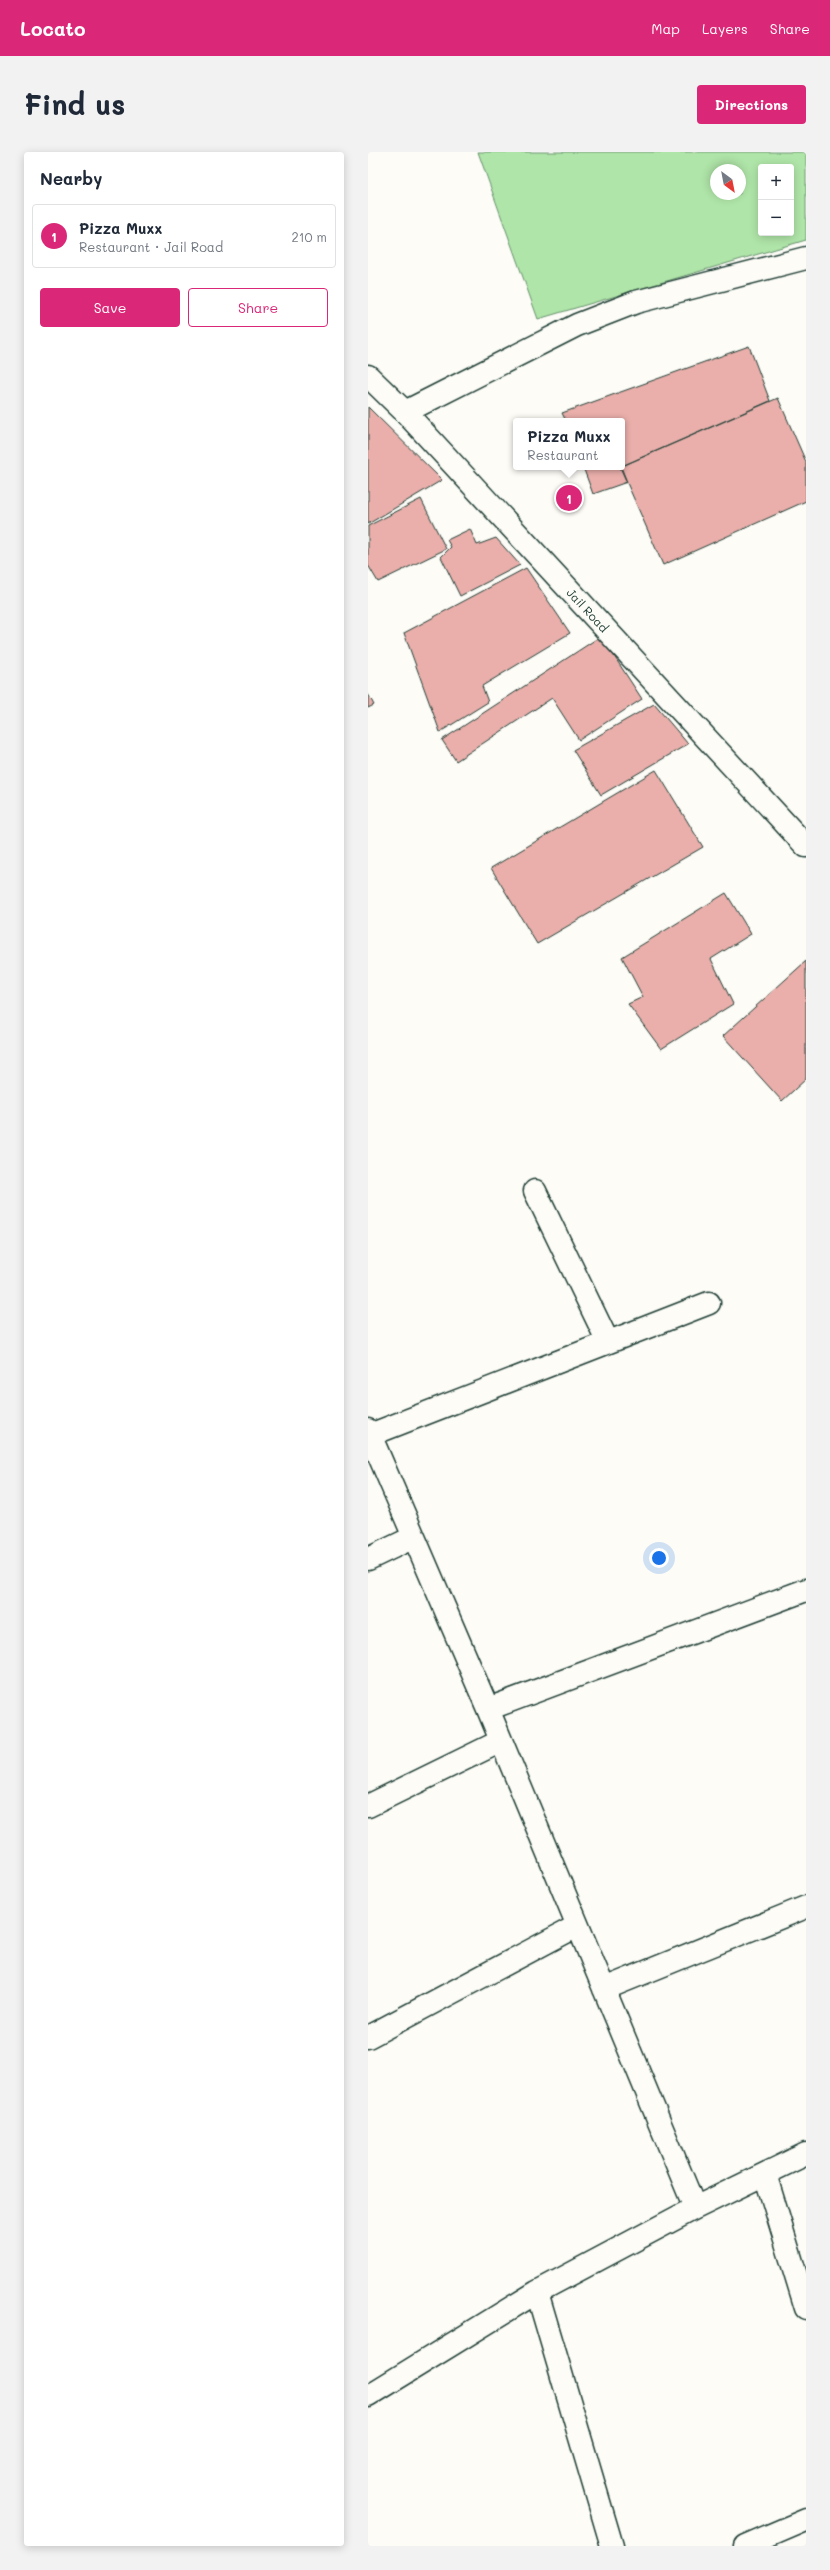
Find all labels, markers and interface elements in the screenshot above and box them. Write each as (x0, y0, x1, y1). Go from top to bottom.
text: Locato (20, 16, 86, 41)
text: Map (651, 19, 680, 38)
text: Layers (702, 19, 748, 38)
text: Share (770, 19, 810, 38)
button: Directions (697, 85, 806, 124)
text: Find us (24, 86, 125, 122)
north arrow (710, 164, 746, 200)
map controls (758, 164, 794, 236)
button: + (758, 164, 794, 200)
text: Nearby (40, 167, 102, 189)
button: − (758, 200, 794, 236)
text: Pizza Muxx (79, 218, 162, 238)
text: 1 (51, 228, 57, 245)
text: 210 m (291, 228, 327, 245)
text: Restaurant · Jail Road (79, 238, 223, 255)
button: Save (40, 288, 180, 327)
button: Share (188, 288, 328, 327)
popup (513, 418, 625, 470)
text: Pizza Muxx (527, 426, 611, 446)
text: Restaurant (527, 446, 598, 463)
pin: 1 (556, 483, 582, 513)
street label: Jail Road (563, 584, 612, 636)
your location (649, 1548, 669, 1568)

